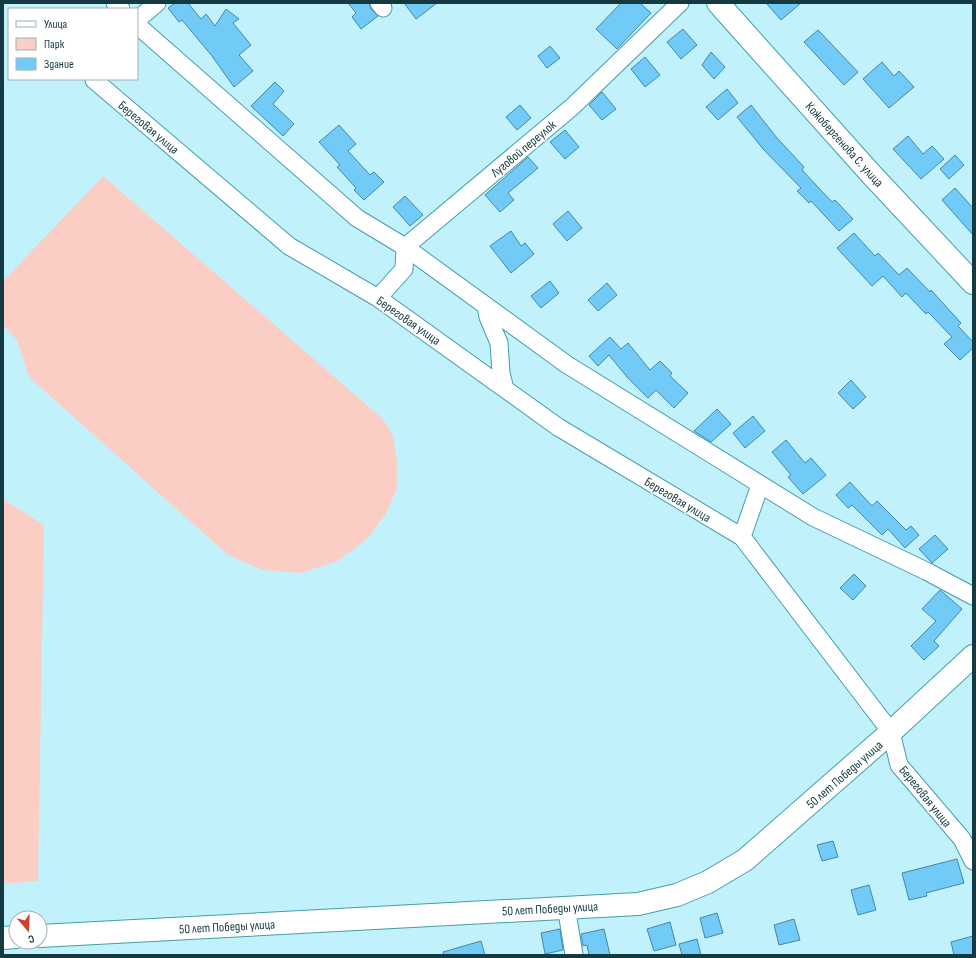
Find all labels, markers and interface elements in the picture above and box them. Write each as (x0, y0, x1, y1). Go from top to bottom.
legend (8, 8, 138, 80)
text: Улица (44, 17, 68, 32)
text: Парк (44, 37, 65, 52)
text: Здание (44, 57, 74, 72)
street label: Береговая улица (115, 98, 182, 158)
street label: Кожобергенова С. улица (802, 99, 887, 191)
street label: Луговой переулок (487, 117, 559, 181)
street label: Береговая улица (373, 293, 444, 349)
street label: Береговая улица (641, 474, 714, 526)
street label: 50 лет Победы улица (803, 737, 886, 812)
street label: Береговая улица (896, 763, 955, 831)
street label: 50 лет Победы улица (502, 898, 598, 920)
north arrow (8, 910, 48, 950)
street label: 50 лет Победы улица (179, 916, 275, 938)
text: С (26, 932, 36, 946)

